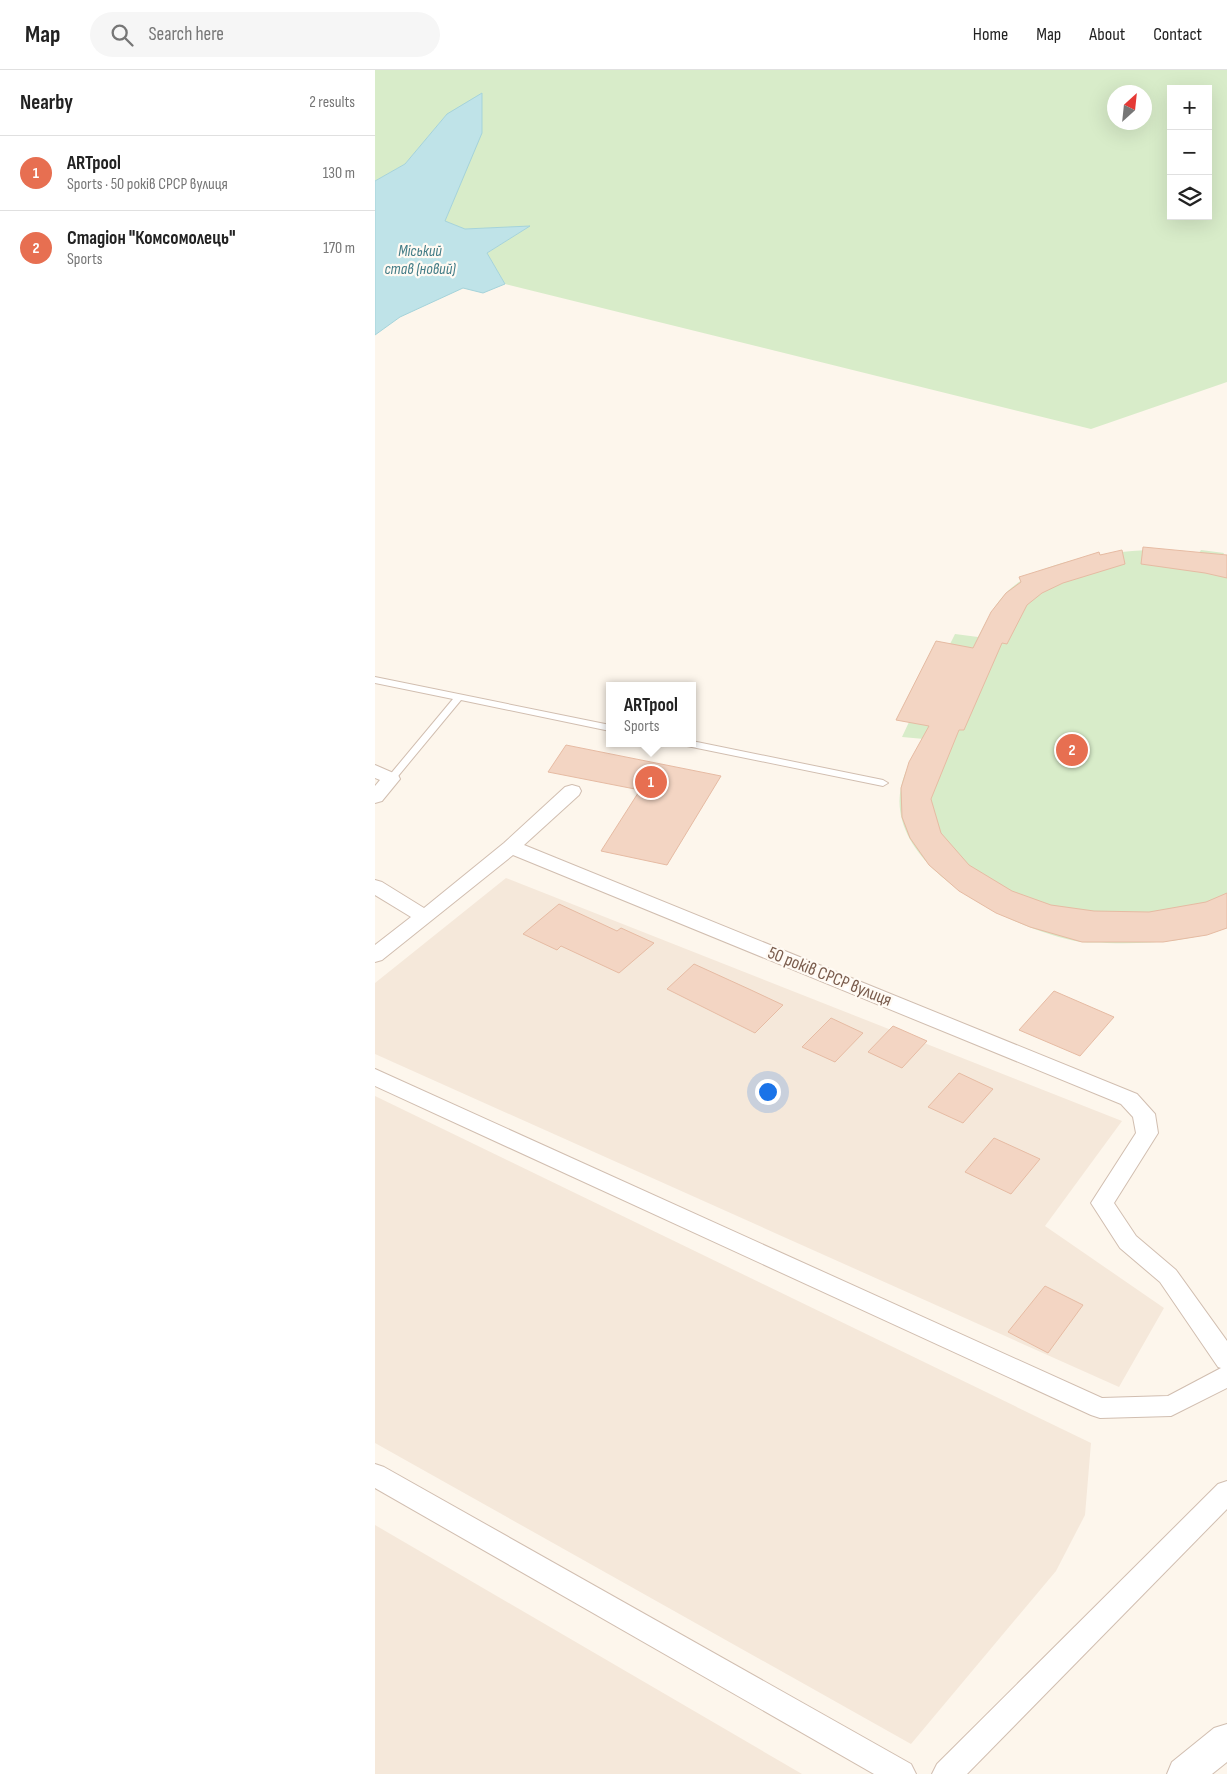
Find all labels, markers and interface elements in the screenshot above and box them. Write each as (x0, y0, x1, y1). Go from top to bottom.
search box (90, 12, 440, 57)
text: Map (25, 20, 60, 49)
icon: search (108, 21, 136, 49)
text: Search here (148, 23, 224, 46)
text: Home (973, 24, 1008, 45)
text: Map (1036, 24, 1061, 45)
text: About (1089, 24, 1125, 45)
text: Contact (1153, 24, 1202, 45)
north arrow (1107, 85, 1152, 130)
map controls (1167, 85, 1212, 220)
button: + (1167, 85, 1212, 130)
text: Nearby (20, 90, 73, 115)
text: 2 results (309, 93, 355, 112)
button: − (1167, 130, 1212, 175)
text: ARTpool (67, 152, 121, 175)
text: 1 (33, 164, 39, 183)
text: 130 m (323, 164, 355, 183)
text: Sports · 50 років СРСР вулиця (67, 175, 228, 194)
button: layers (1167, 175, 1212, 220)
text: Стадіон "Комсомолець" (67, 227, 235, 250)
text: 2 (32, 239, 40, 258)
text: 170 m (323, 239, 355, 258)
water label: Міський став (новий) (384, 242, 456, 279)
text: Sports (67, 250, 102, 269)
popup (606, 682, 696, 747)
text: ARTpool (624, 694, 678, 717)
text: Sports (624, 717, 659, 736)
pin: 2 (1056, 731, 1088, 769)
pin: 1 (635, 763, 667, 801)
street label: 50 років СРСР вулиця (765, 942, 895, 1011)
your location (755, 1079, 781, 1105)

